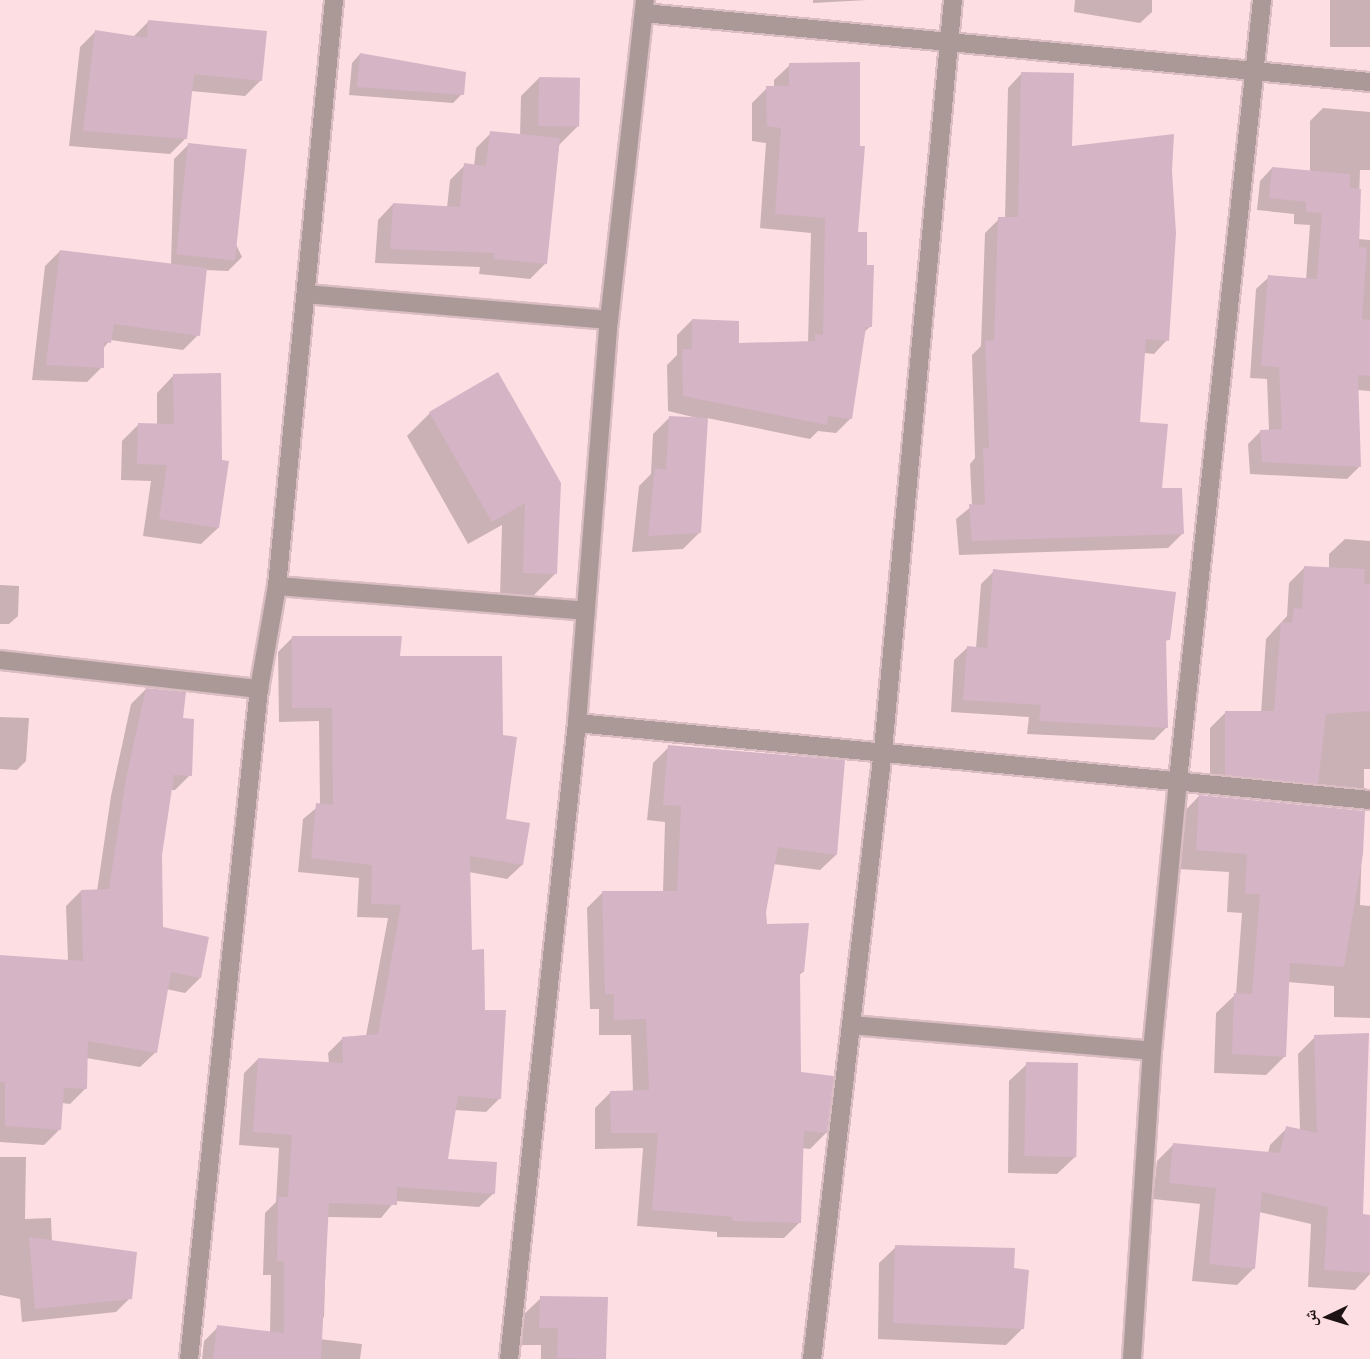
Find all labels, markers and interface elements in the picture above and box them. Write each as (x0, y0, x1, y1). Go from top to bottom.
north arrow (1298, 1287, 1358, 1347)
text: ش (1300, 1309, 1320, 1327)

